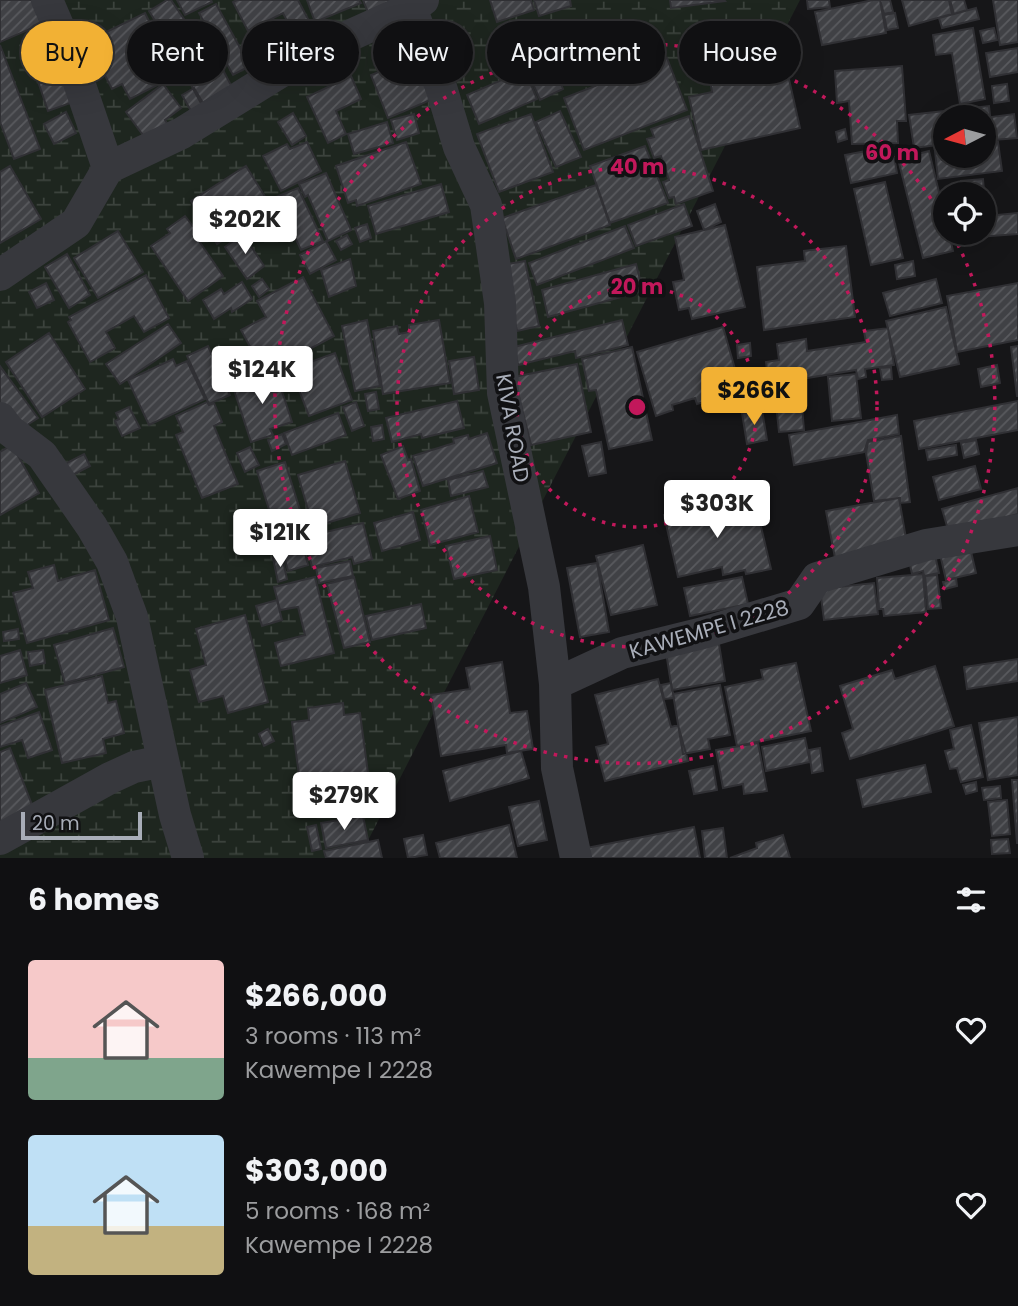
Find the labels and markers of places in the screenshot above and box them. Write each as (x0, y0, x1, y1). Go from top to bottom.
pin: $202K (196, 196, 294, 256)
pin: $124K (213, 346, 311, 406)
pin: $266K (705, 368, 803, 427)
centre of rings (625, 395, 649, 419)
pin: $303K (668, 480, 766, 540)
pin: $121K (231, 510, 329, 569)
pin: $279K (295, 772, 393, 832)

